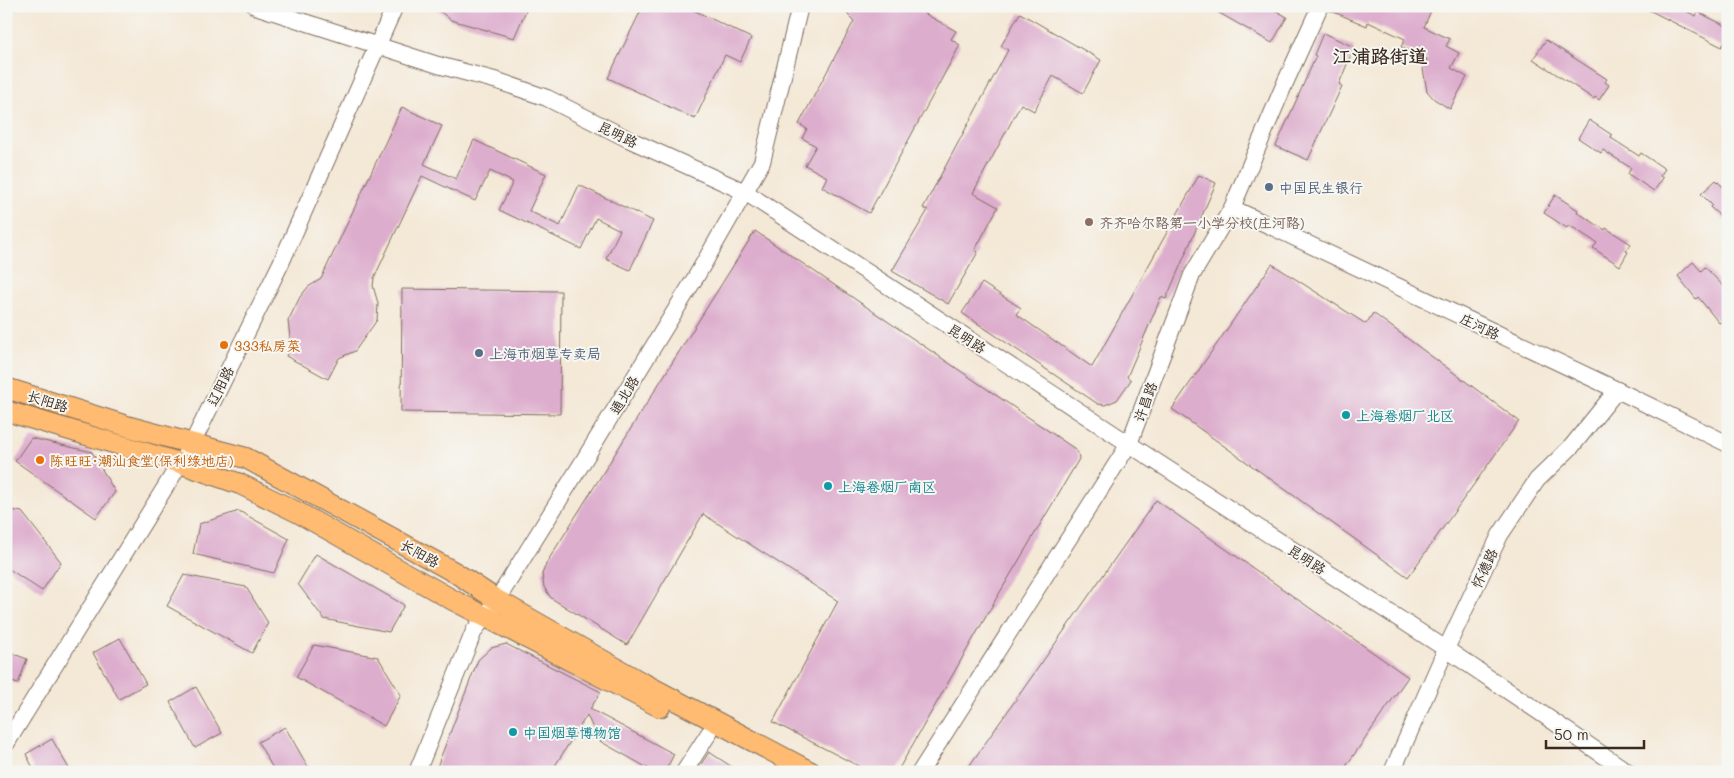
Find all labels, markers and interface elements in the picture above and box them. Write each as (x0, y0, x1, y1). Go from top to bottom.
district label: 江浦路街道 (1332, 43, 1428, 68)
street label: 昆明路 (595, 116, 641, 152)
place label: 中国民生银行 (1279, 178, 1363, 197)
marker: 中国民生银行 (1263, 181, 1275, 193)
place label: 齐齐哈尔路第一小学分校(庄河路) (1099, 213, 1305, 232)
marker: 齐齐哈尔路第一小学分校(庄河路) (1083, 216, 1095, 228)
street label: 庄河路 (1457, 309, 1503, 343)
street label: 昆明路 (944, 319, 990, 357)
place label: 333私房菜 (234, 336, 301, 355)
marker: 333私房菜 (218, 339, 230, 351)
place label: 上海市烟草专卖局 (489, 344, 601, 363)
marker: 上海市烟草专卖局 (473, 347, 485, 359)
street label: 辽阳路 (202, 363, 238, 409)
street label: 通北路 (605, 372, 643, 418)
street label: 许昌路 (1129, 379, 1161, 425)
street label: 长阳路 (25, 386, 71, 416)
place label: 上海卷烟厂北区 (1356, 406, 1454, 425)
marker: 上海卷烟厂北区 (1340, 409, 1352, 421)
place label: 陈旺旺·潮汕食堂(保利绿地店) (50, 451, 234, 470)
marker: 陈旺旺·潮汕食堂(保利绿地店) (34, 454, 46, 466)
place label: 上海卷烟厂南区 (838, 477, 936, 496)
marker: 上海卷烟厂南区 (822, 480, 834, 492)
street label: 长阳路 (397, 535, 443, 571)
street label: 昆明路 (1284, 540, 1330, 578)
street label: 怀德路 (1467, 545, 1501, 591)
scale bar (1546, 718, 1644, 750)
place label: 中国烟草博物馆 (523, 723, 621, 742)
text: 50 m (1554, 724, 1589, 744)
marker: 中国烟草博物馆 (507, 726, 519, 738)

